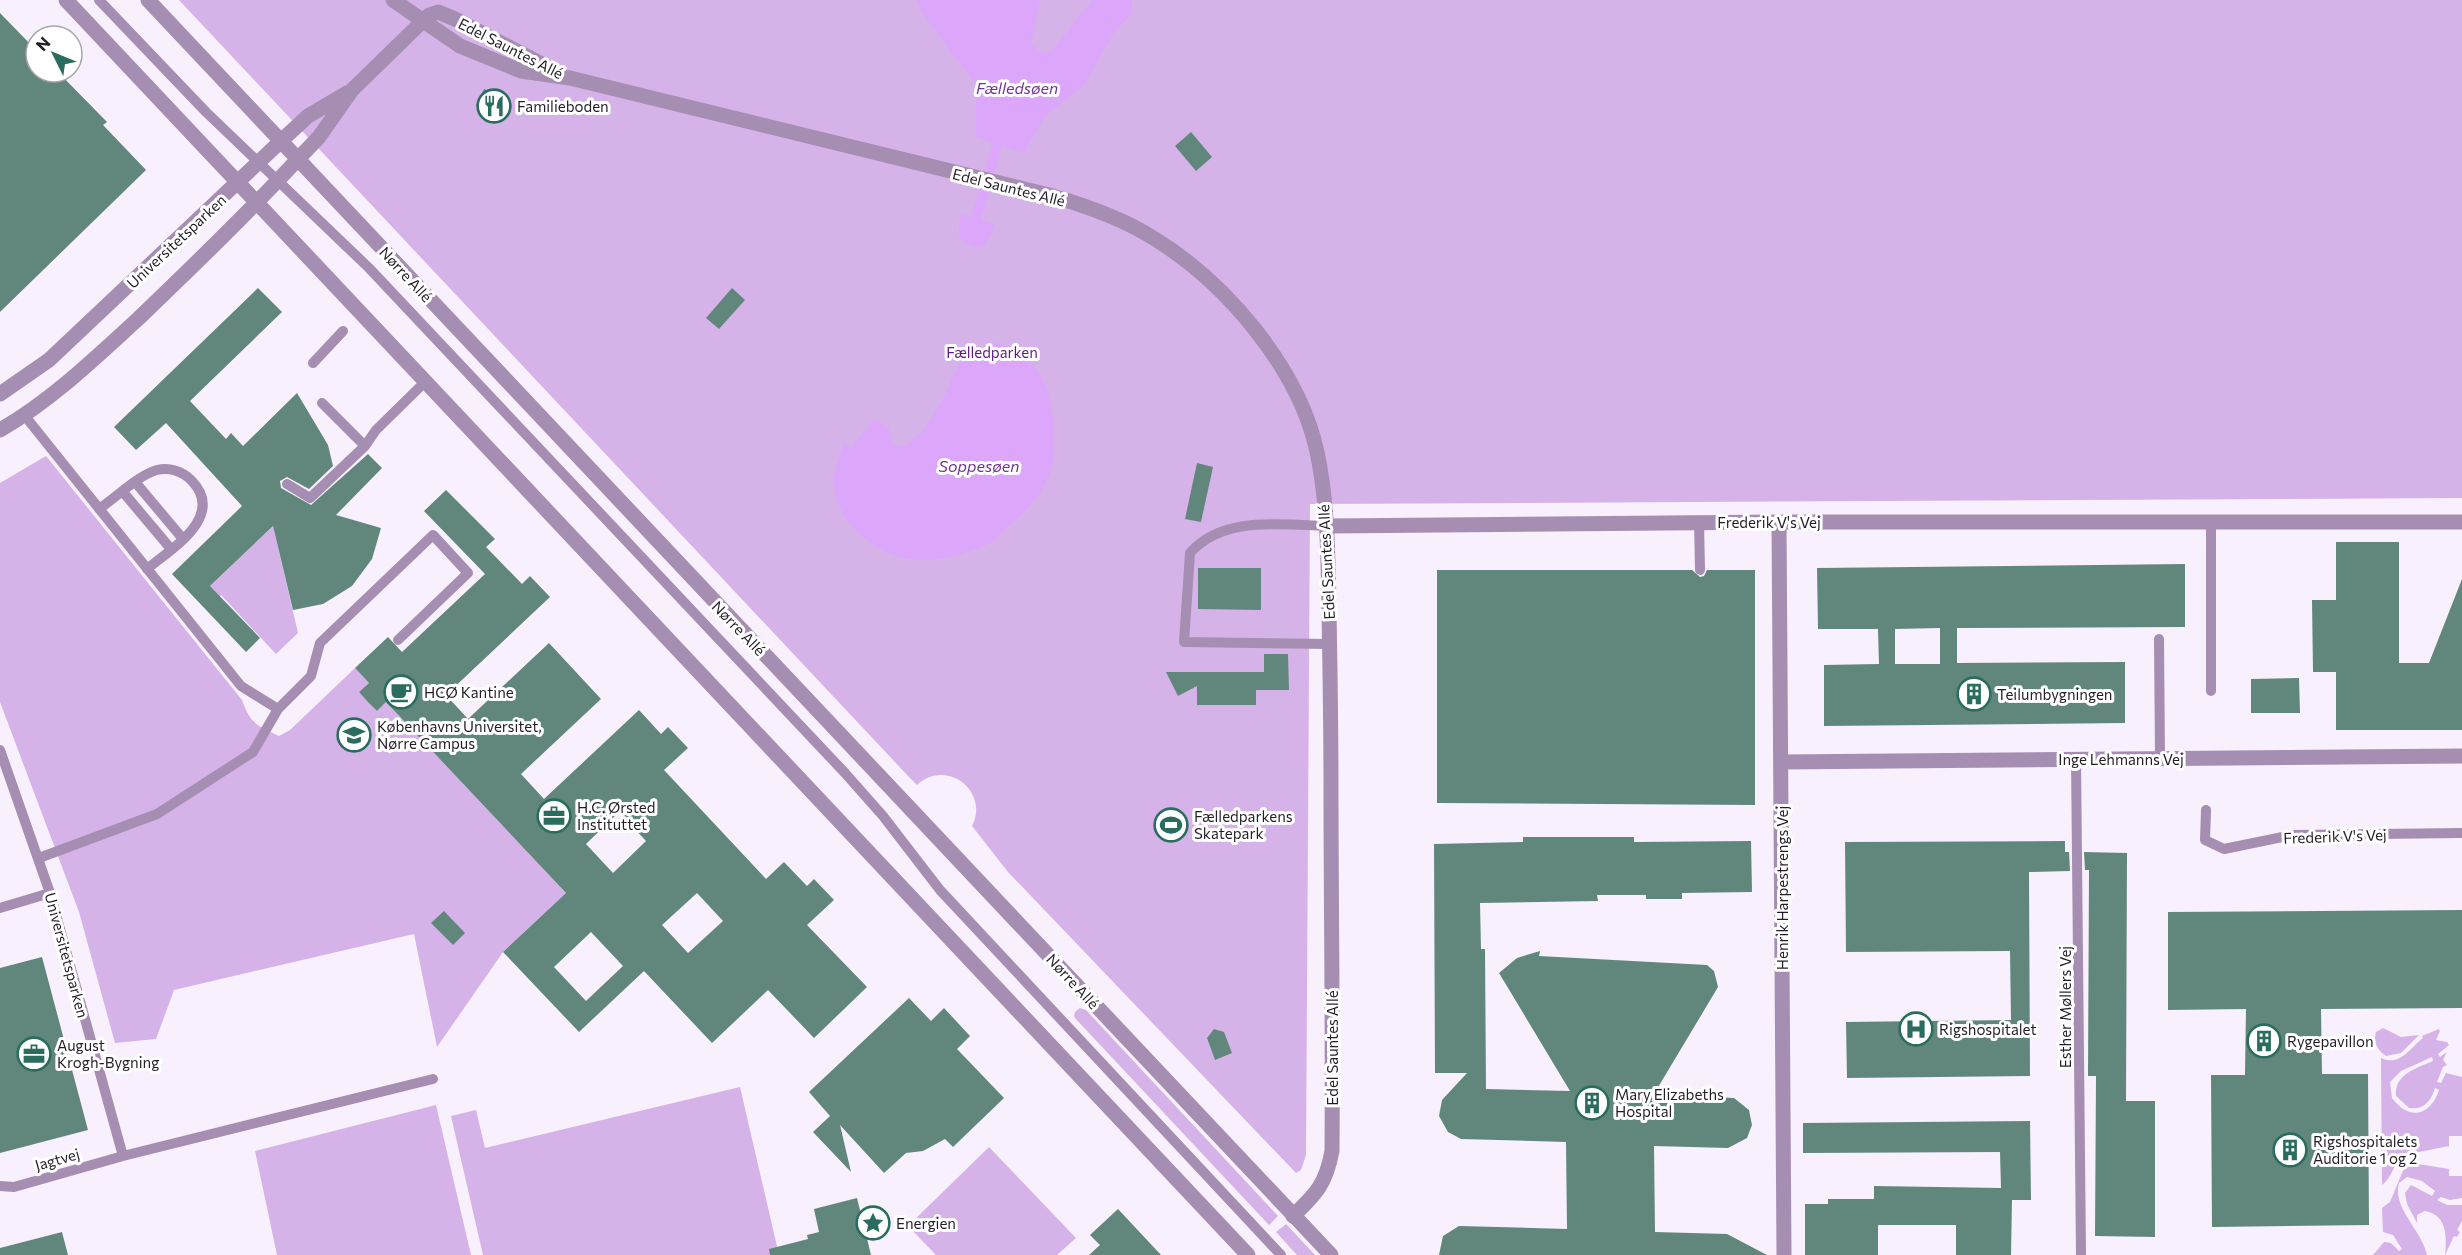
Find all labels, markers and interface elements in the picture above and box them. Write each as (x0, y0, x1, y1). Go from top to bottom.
street label: Edel Sauntes Allé (456, 14, 567, 82)
north arrow (24, 24, 84, 84)
text: N (32, 33, 54, 54)
water label: Fælledsøen (976, 78, 1058, 97)
restaurant icon: Familieboden (476, 88, 512, 124)
place label: Familieboden (517, 97, 609, 115)
street label: Edel Sauntes Allé (951, 164, 1067, 210)
street label: Universitetsparken (123, 190, 229, 292)
street label: Nørre Allé (376, 243, 436, 305)
park label: Fælledparken (946, 343, 1038, 361)
water label: Soppesøen (939, 456, 1019, 475)
street label: Edel Sauntes Allé (1314, 504, 1338, 620)
street label: Frederik V's Vej (1717, 513, 1821, 531)
street label: Nørre Allé (709, 597, 769, 659)
cafe icon: HCØ Kantine (383, 674, 419, 710)
building icon: Teilumbygningen (1956, 676, 1992, 712)
place label: HCØ Kantine (424, 683, 514, 701)
place label: Teilumbygningen (1997, 685, 2112, 703)
school or university icon: Københavns Universitet, Nørre Campus (336, 717, 372, 753)
place label: Københavns Universitet, Nørre Campus (377, 717, 542, 752)
street label: Inge Lehmanns Vej (2058, 750, 2184, 768)
office icon: H.C. Ørsted Instituttet (536, 798, 572, 834)
place label: H.C. Ørsted Instituttet (577, 798, 655, 833)
street label: Henrik Harpestrengs Vej (1773, 806, 1791, 970)
sports icon: Fælledparkens Skatepark (1153, 807, 1189, 843)
place label: Fælledparkens Skatepark (1194, 807, 1293, 842)
street label: Frederik V's Vej (2283, 825, 2387, 847)
street label: Universitetsparken (42, 890, 92, 1020)
street label: Esther Møllers Vej (2056, 946, 2074, 1068)
street label: Nørre Allé (1043, 950, 1103, 1012)
street label: Edel Sauntes Allé (1323, 990, 1341, 1106)
hospital icon: Rigshospitalet (1898, 1011, 1934, 1047)
place label: Rigshospitalet (1939, 1020, 2037, 1038)
building icon: Rygepavillon (2246, 1023, 2282, 1059)
place label: Rygepavillon (2287, 1032, 2374, 1050)
office icon: August Krogh-Bygning (16, 1036, 52, 1072)
place label: August Krogh-Bygning (57, 1036, 159, 1071)
building icon: Mary Elizabeths Hospital (1574, 1085, 1610, 1121)
place label: Mary Elizabeths Hospital (1615, 1085, 1724, 1120)
building icon: Rigshospitalets Auditorie 1 og 2 (2272, 1132, 2308, 1168)
place label: Rigshospitalets Auditorie 1 og 2 (2313, 1132, 2418, 1167)
street label: Jagtvej (33, 1144, 81, 1174)
place icon: Energien (855, 1205, 891, 1241)
place label: Energien (896, 1214, 956, 1232)

